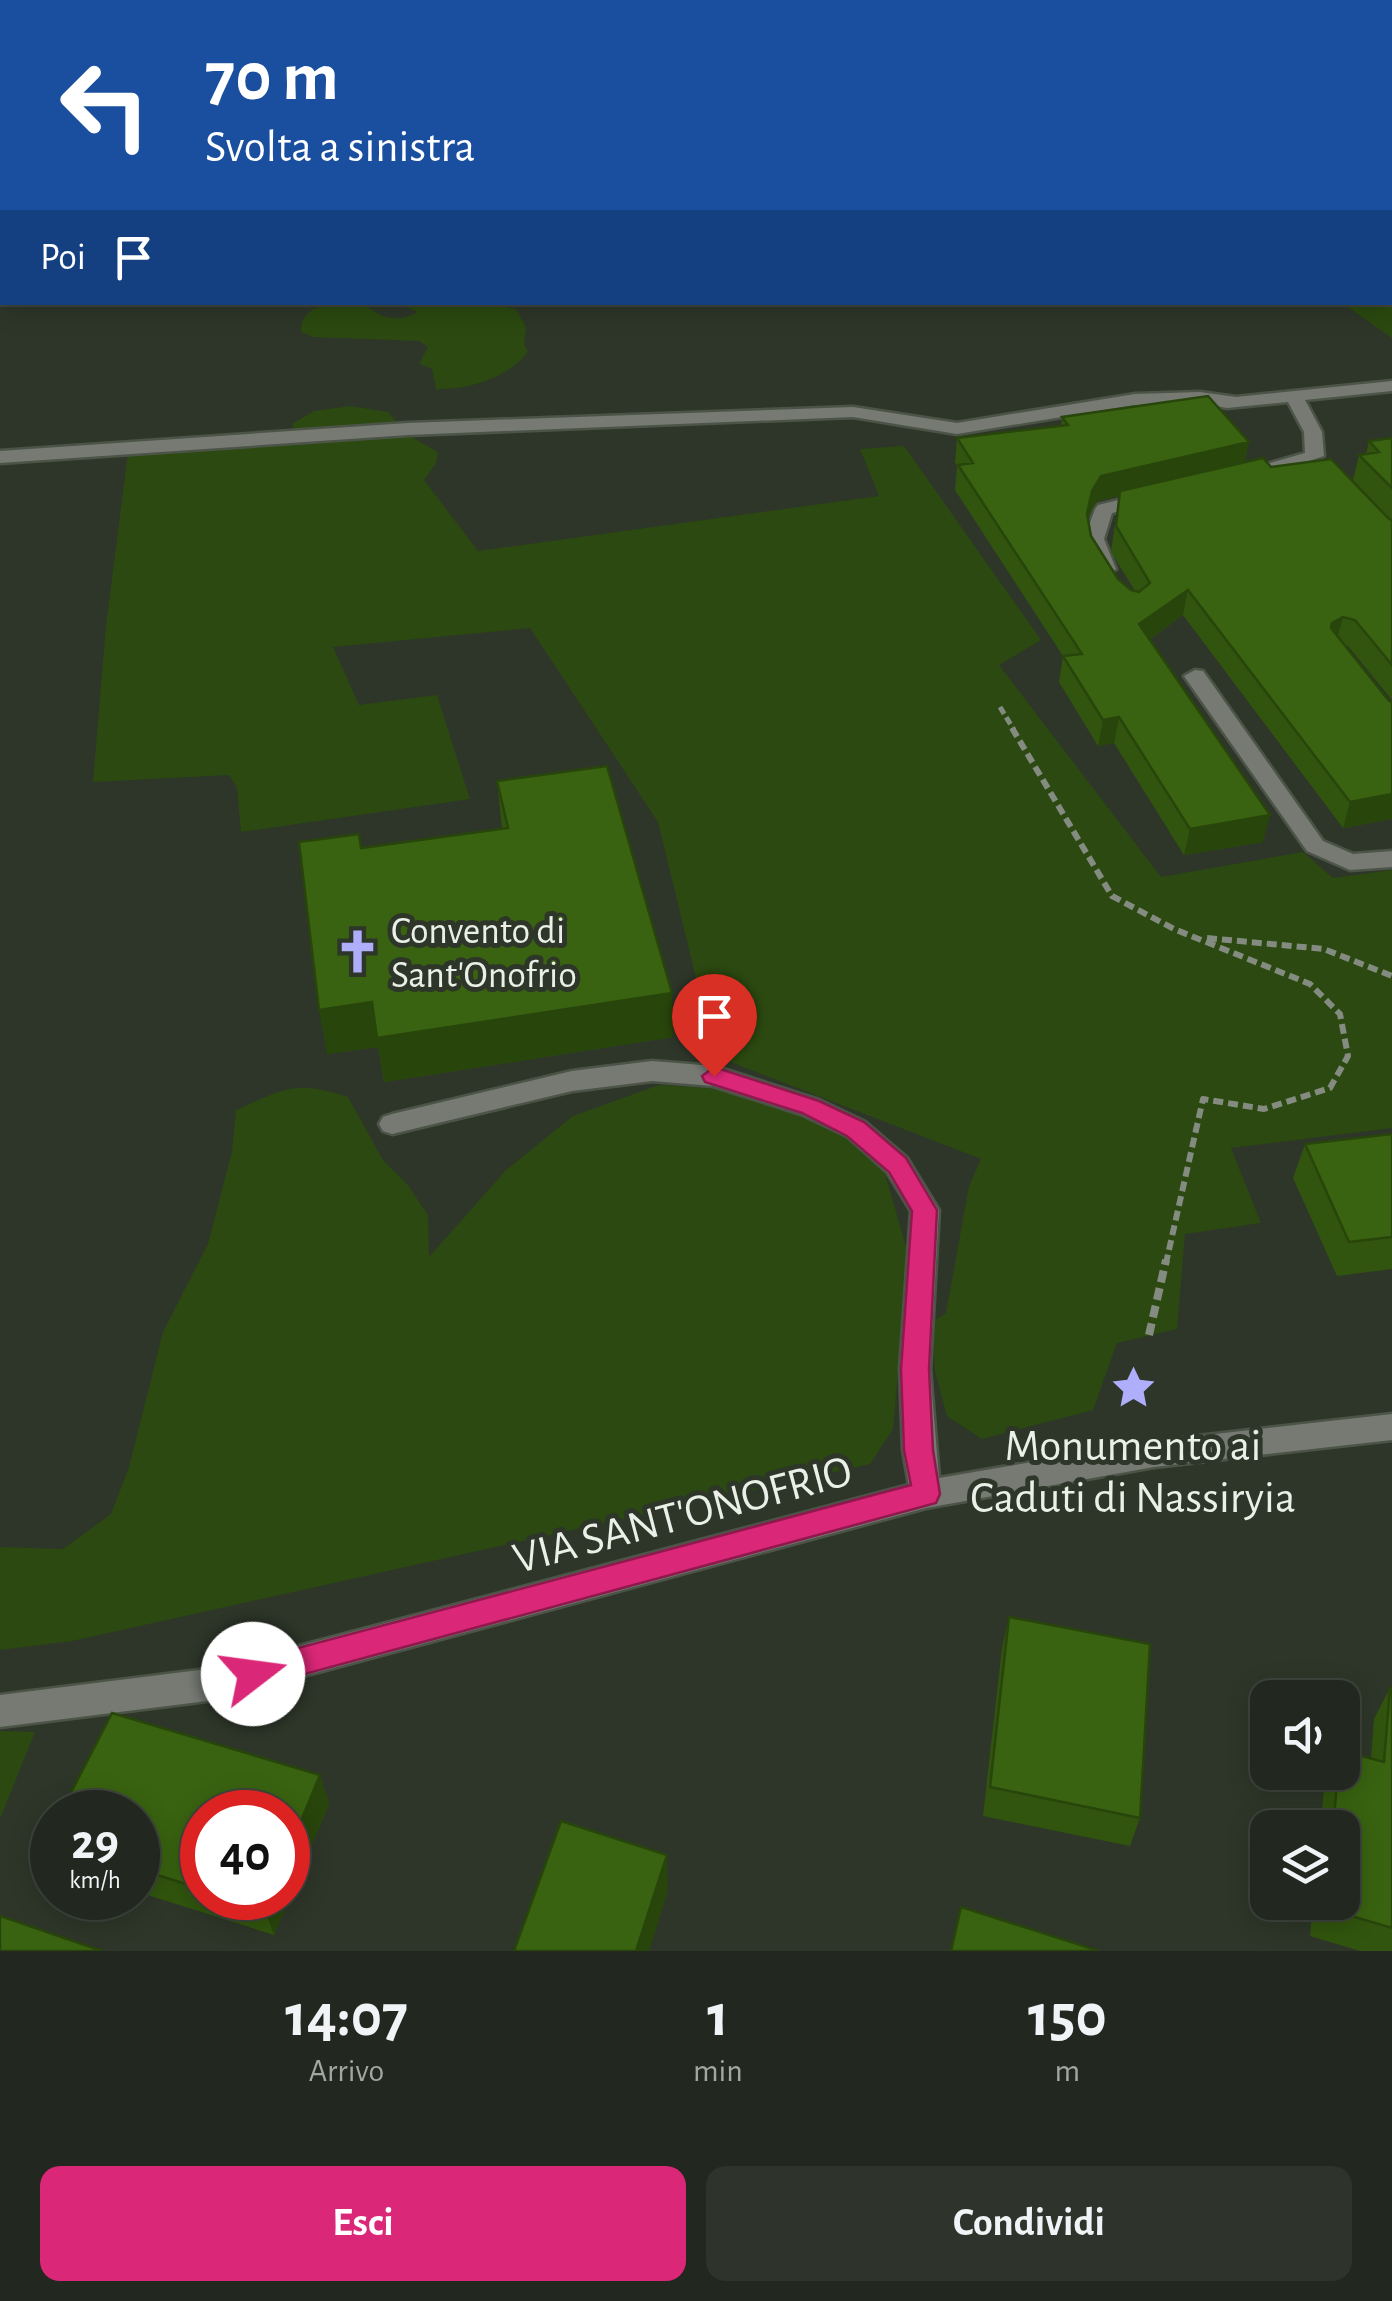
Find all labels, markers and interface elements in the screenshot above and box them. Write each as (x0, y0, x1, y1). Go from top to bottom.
icon: left (40, 40, 170, 170)
text: 70 m (205, 43, 339, 113)
text: Svolta a sinistra (205, 125, 475, 170)
icon: arrive (106, 230, 161, 285)
text: Poi (40, 239, 86, 277)
place label: Convento di Sant'Onofrio (391, 913, 577, 995)
church icon: Convento di Sant'Onofrio (334, 928, 382, 976)
pin (672, 974, 757, 1077)
icon: arrive (687, 989, 742, 1044)
place icon: Monumento ai Caduti di Nassiryia (1109, 1364, 1157, 1412)
place label: Monumento ai Caduti di Nassiryia (970, 1424, 1296, 1521)
street label: VIA SANT'ONOFRIO (508, 1449, 857, 1582)
position arrow (201, 1622, 305, 1726)
map controls (1250, 1680, 1360, 1920)
button: sound (1250, 1680, 1360, 1790)
speed limit sign: 40 (180, 1790, 310, 1920)
button: layers (1250, 1810, 1360, 1920)
text: 29 (71, 1818, 119, 1868)
text: km/h (69, 1868, 121, 1893)
text: 14:07 (285, 1987, 408, 2047)
text: 1 (707, 1987, 729, 2047)
text: 150 (1028, 1987, 1107, 2047)
text: Arrivo (309, 2055, 384, 2087)
text: min (693, 2055, 743, 2087)
text: m (1055, 2055, 1080, 2087)
button: Esci (40, 2166, 686, 2281)
button: Condividi (706, 2166, 1352, 2281)

